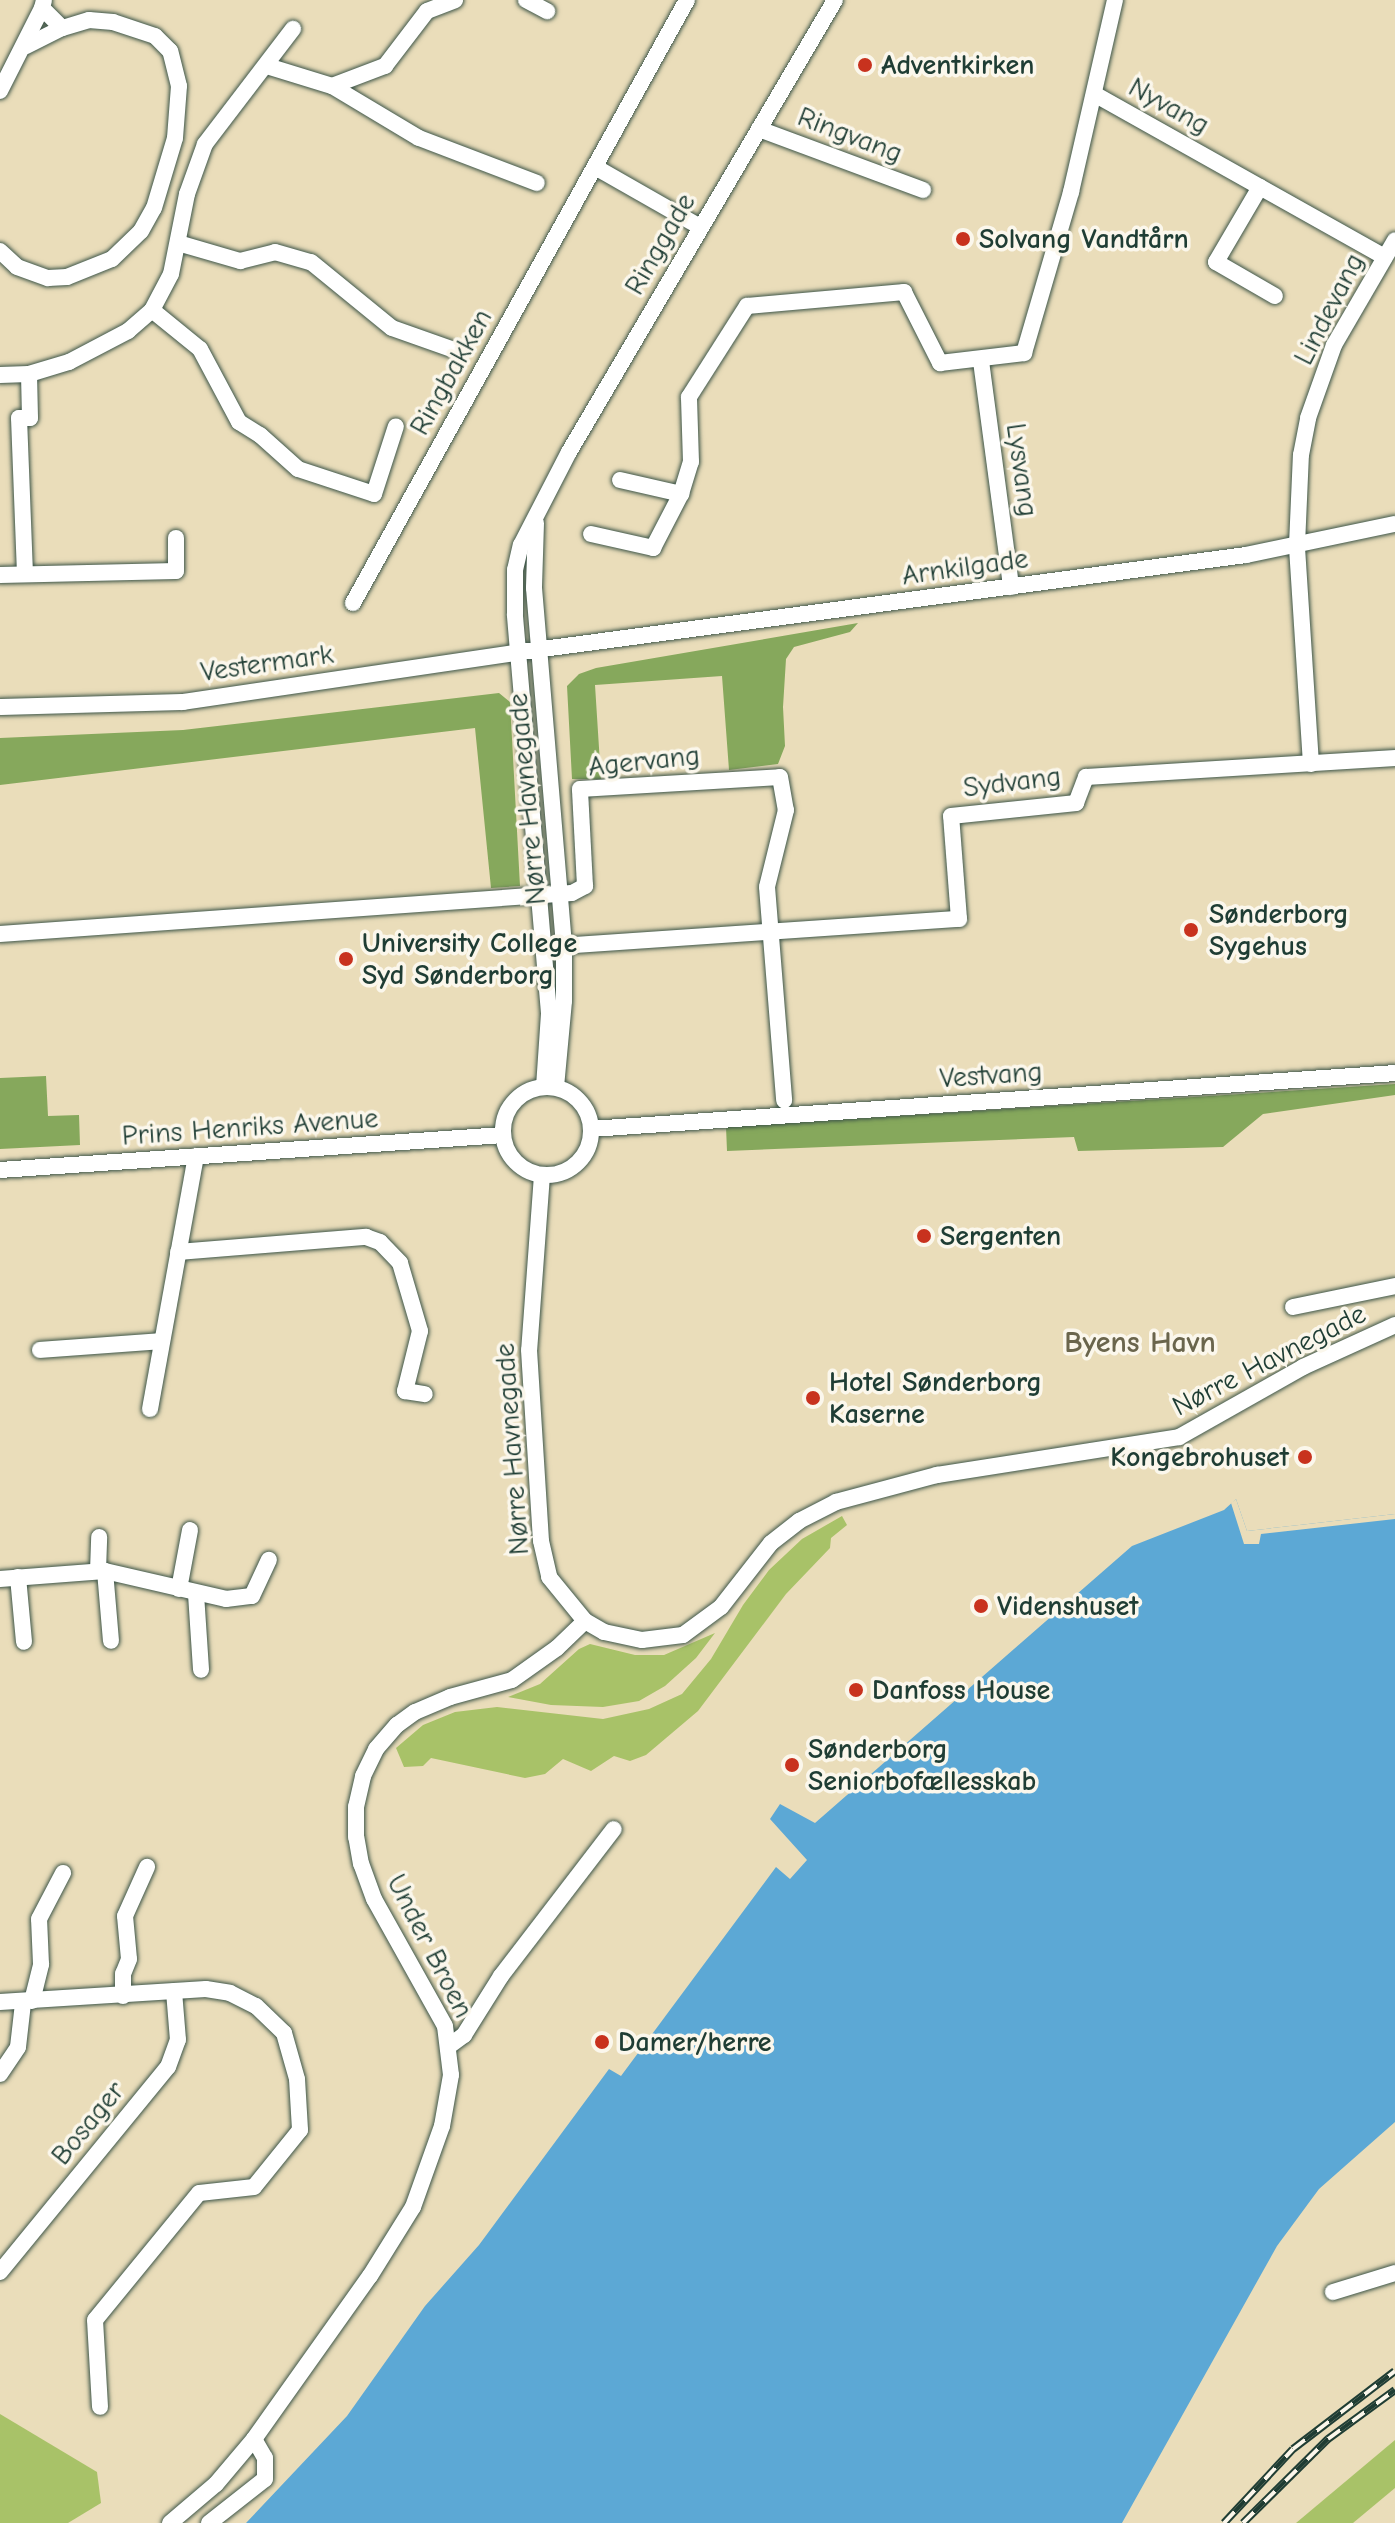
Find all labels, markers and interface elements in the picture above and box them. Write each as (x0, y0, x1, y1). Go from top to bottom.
place label: Adventkirken (881, 48, 1035, 82)
marker: Adventkirken (856, 56, 874, 74)
street label: Nyvang (1123, 70, 1215, 142)
street label: Ringvang (793, 100, 907, 170)
street label: Ringgade (618, 187, 702, 301)
place label: Solvang Vandtårn (979, 222, 1189, 256)
marker: Solvang Vandtårn (954, 230, 972, 248)
street label: Lindevang (1287, 248, 1371, 370)
street label: Ringbakken (403, 303, 499, 441)
street label: Lysvang (999, 421, 1045, 519)
street label: Arnkilgade (900, 542, 1030, 592)
street label: Vestermark (199, 637, 335, 689)
street label: Nørre Havnegade (501, 692, 553, 906)
street label: Agervang (586, 738, 702, 784)
street label: Sydvang (961, 759, 1063, 805)
place label: Sønderborg Sygehus (1209, 897, 1349, 963)
marker: Sønderborg Sygehus (1180, 919, 1202, 941)
place label: University College Syd Sønderborg (362, 926, 577, 992)
marker: University College Syd Sønderborg (337, 950, 355, 968)
street label: Vestvang (938, 1055, 1044, 1095)
street label: Prins Henriks Avenue (121, 1101, 379, 1153)
place label: Sergenten (940, 1219, 1061, 1253)
marker: Sergenten (915, 1227, 933, 1245)
street label: Nørre Havnegade (1167, 1297, 1371, 1423)
district label: Byens Havn (1064, 1325, 1216, 1361)
street label: Nørre Havnegade (488, 1342, 536, 1556)
place label: Hotel Sønderborg Kaserne (829, 1365, 1042, 1431)
marker: Hotel Sønderborg Kaserne (804, 1389, 822, 1407)
place label: Kongebrohuset (1110, 1440, 1289, 1474)
marker: Kongebrohuset (1296, 1448, 1314, 1466)
place label: Videnshuset (997, 1589, 1138, 1623)
marker: Videnshuset (972, 1597, 990, 1615)
place label: Danfoss House (872, 1673, 1050, 1707)
marker: Danfoss House (847, 1681, 865, 1699)
place label: Sønderborg Seniorbofællesskab (808, 1732, 1036, 1798)
marker: Sønderborg Seniorbofællesskab (783, 1756, 801, 1774)
street label: Under Broen (380, 1869, 480, 2023)
place label: Damer/herre (618, 2025, 772, 2059)
marker: Damer/herre (593, 2033, 611, 2051)
street label: Bosager (44, 2074, 132, 2172)

